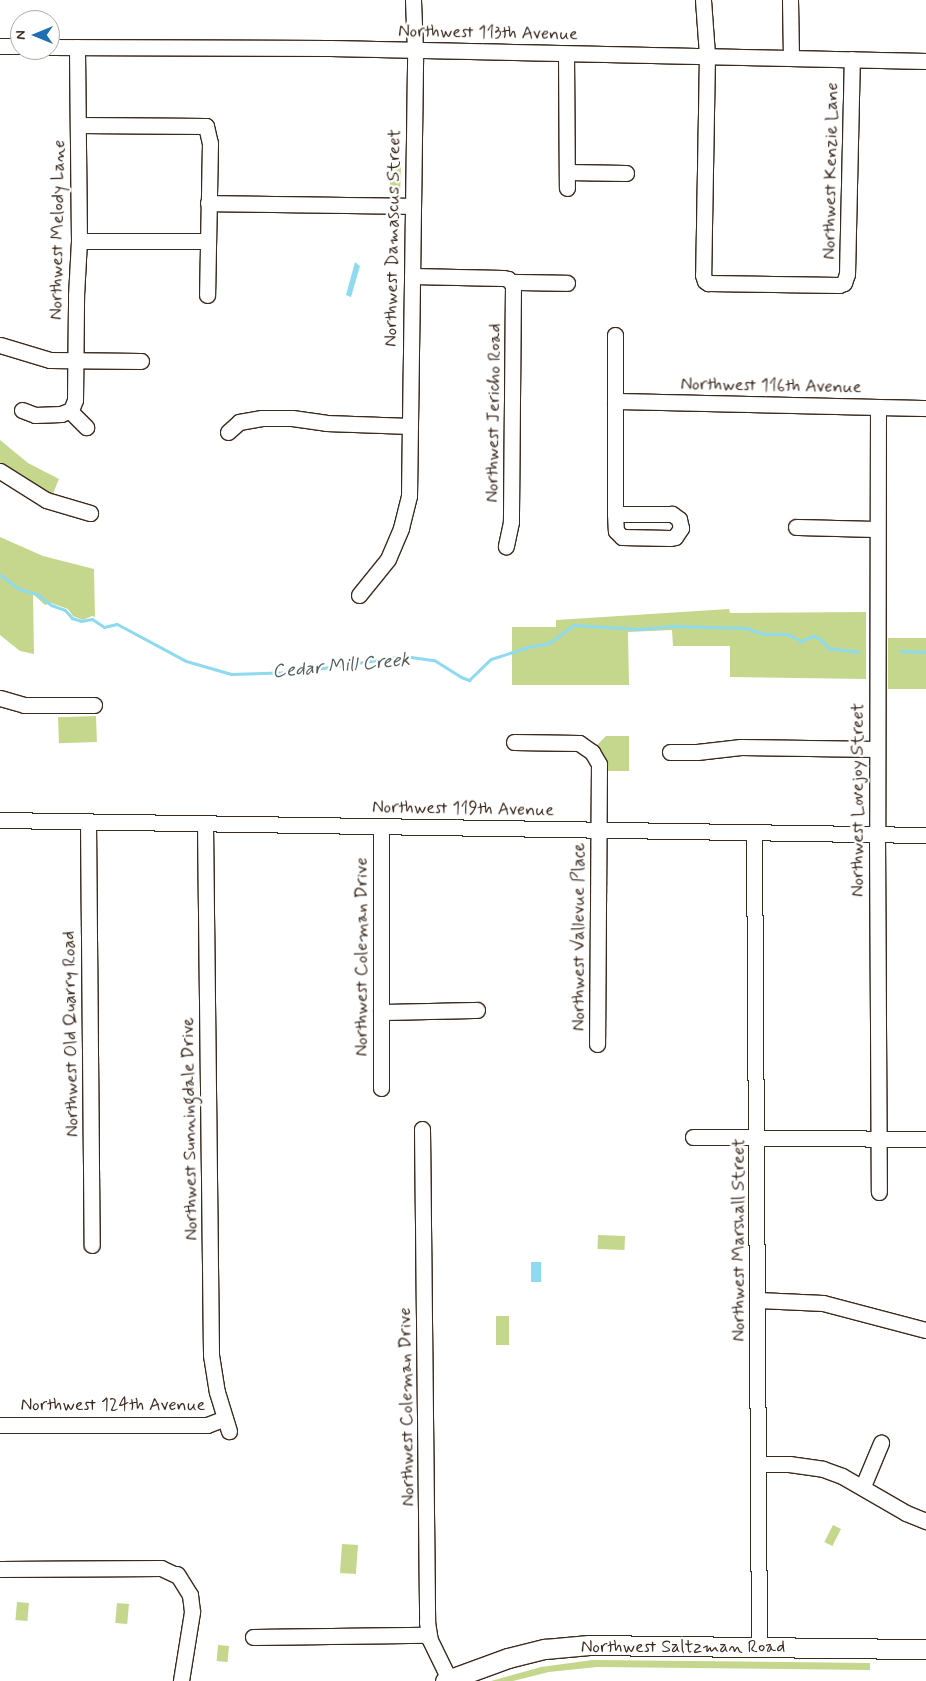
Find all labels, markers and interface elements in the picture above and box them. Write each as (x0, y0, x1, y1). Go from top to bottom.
north arrow (10, 10, 60, 60)
street label: Northwest 113th Avenue (398, 21, 578, 45)
text: N (12, 30, 30, 40)
street label: Northwest Kenzie Lane (819, 82, 843, 260)
street label: Northwest Damascus Street (380, 129, 406, 347)
street label: Northwest Melody Lane (46, 141, 70, 319)
street label: Northwest Jericho Road (482, 324, 506, 502)
street label: Northwest 116th Avenue (680, 374, 862, 398)
water label: Cedar Mill Creek (271, 649, 411, 683)
street label: Northwest Lovejoy Street (847, 703, 869, 897)
street label: Northwest 119th Avenue (372, 797, 554, 821)
street label: Northwest Vallevue Place (568, 843, 590, 1031)
street label: Northwest Coleman Drive (351, 858, 373, 1056)
street label: Northwest Old Quarry Road (58, 931, 84, 1137)
street label: Northwest Sunningdale Drive (177, 1018, 203, 1240)
street label: Northwest Marshall Street (728, 1139, 750, 1341)
street label: Northwest Coleman Drive (394, 1308, 420, 1506)
street label: Northwest 124th Avenue (21, 1394, 205, 1416)
street label: Northwest Saltzman Road (582, 1636, 784, 1658)

